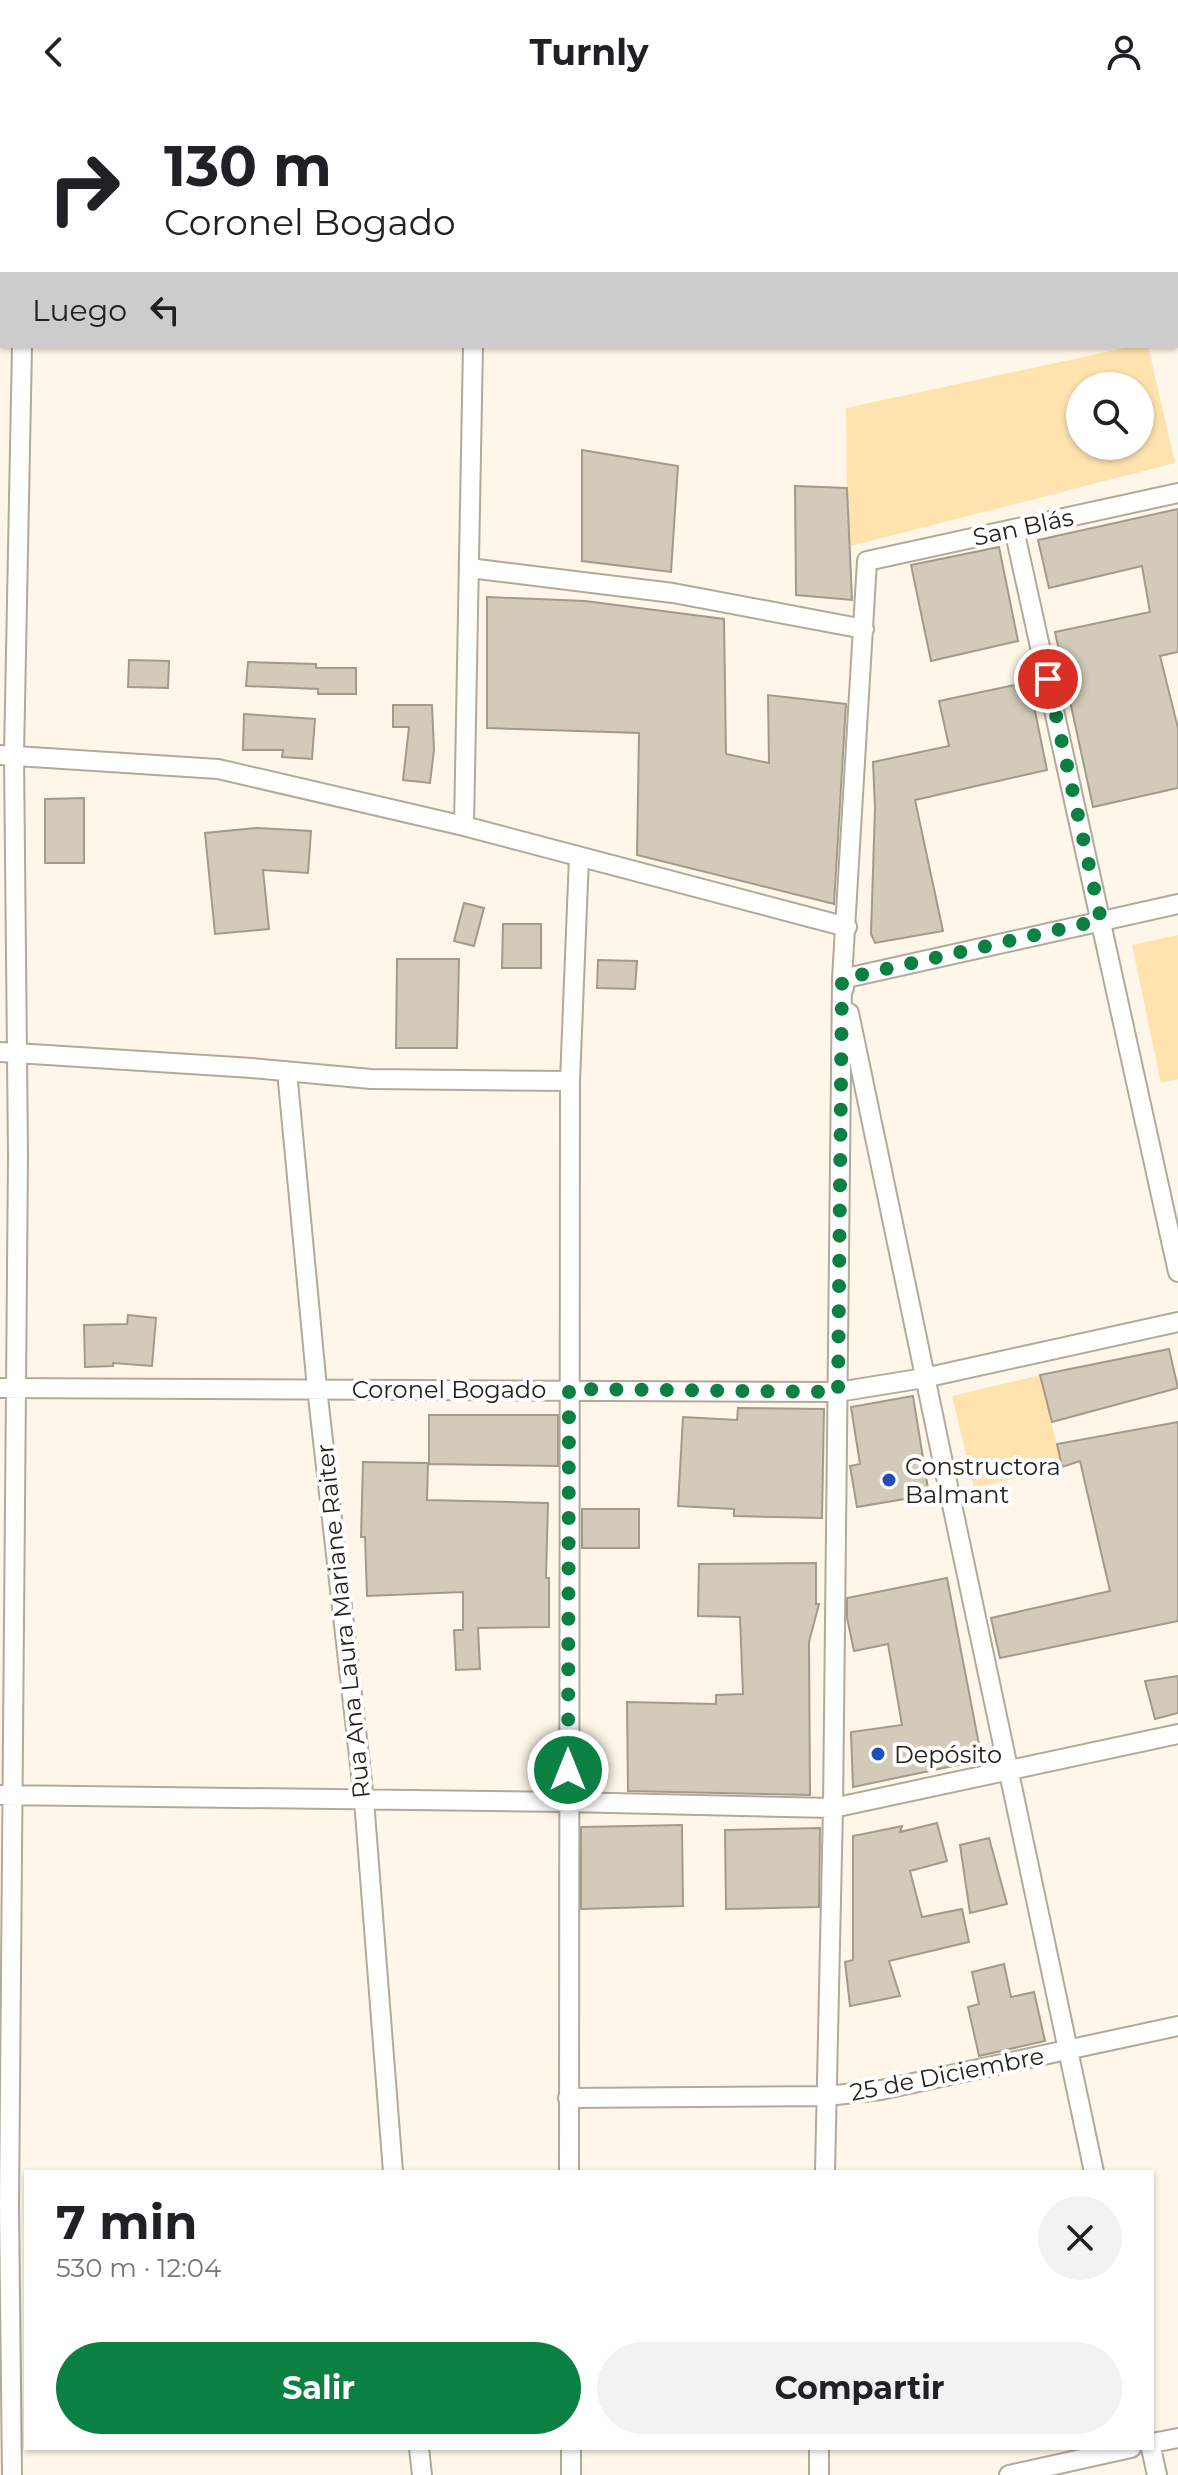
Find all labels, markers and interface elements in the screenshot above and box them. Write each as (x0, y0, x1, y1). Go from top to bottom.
icon: back (32, 30, 76, 74)
text: Turnly (529, 30, 649, 74)
icon: person (1102, 30, 1146, 74)
text: 130 m (164, 132, 332, 200)
icon: right (32, 136, 136, 240)
text: Coronel Bogado (164, 200, 456, 244)
icon: left (143, 288, 187, 332)
text: Luego (32, 292, 127, 329)
map controls (1066, 372, 1154, 460)
button: search (1066, 372, 1154, 460)
street label: San Blás (970, 502, 1076, 552)
pin (1014, 645, 1082, 713)
icon: arrive (1026, 657, 1070, 701)
street label: Coronel Bogado (352, 1375, 546, 1404)
street label: Rua Ana Laura Mariane Raiter (310, 1442, 376, 1800)
place label: Constructora Balmant (905, 1452, 1061, 1509)
marker: Constructora Balmant (880, 1471, 898, 1489)
position arrow (526, 1728, 610, 1812)
place label: Depósito (894, 1740, 1002, 1769)
marker: Depósito (869, 1745, 887, 1763)
street label: 25 de Diciembre (848, 2041, 1046, 2107)
text: 7 min (56, 2193, 197, 2251)
button: close (1038, 2196, 1122, 2280)
text: 530 m · 12:04 (56, 2252, 221, 2284)
button: Salir (56, 2342, 581, 2434)
button: Compartir (597, 2342, 1122, 2434)

